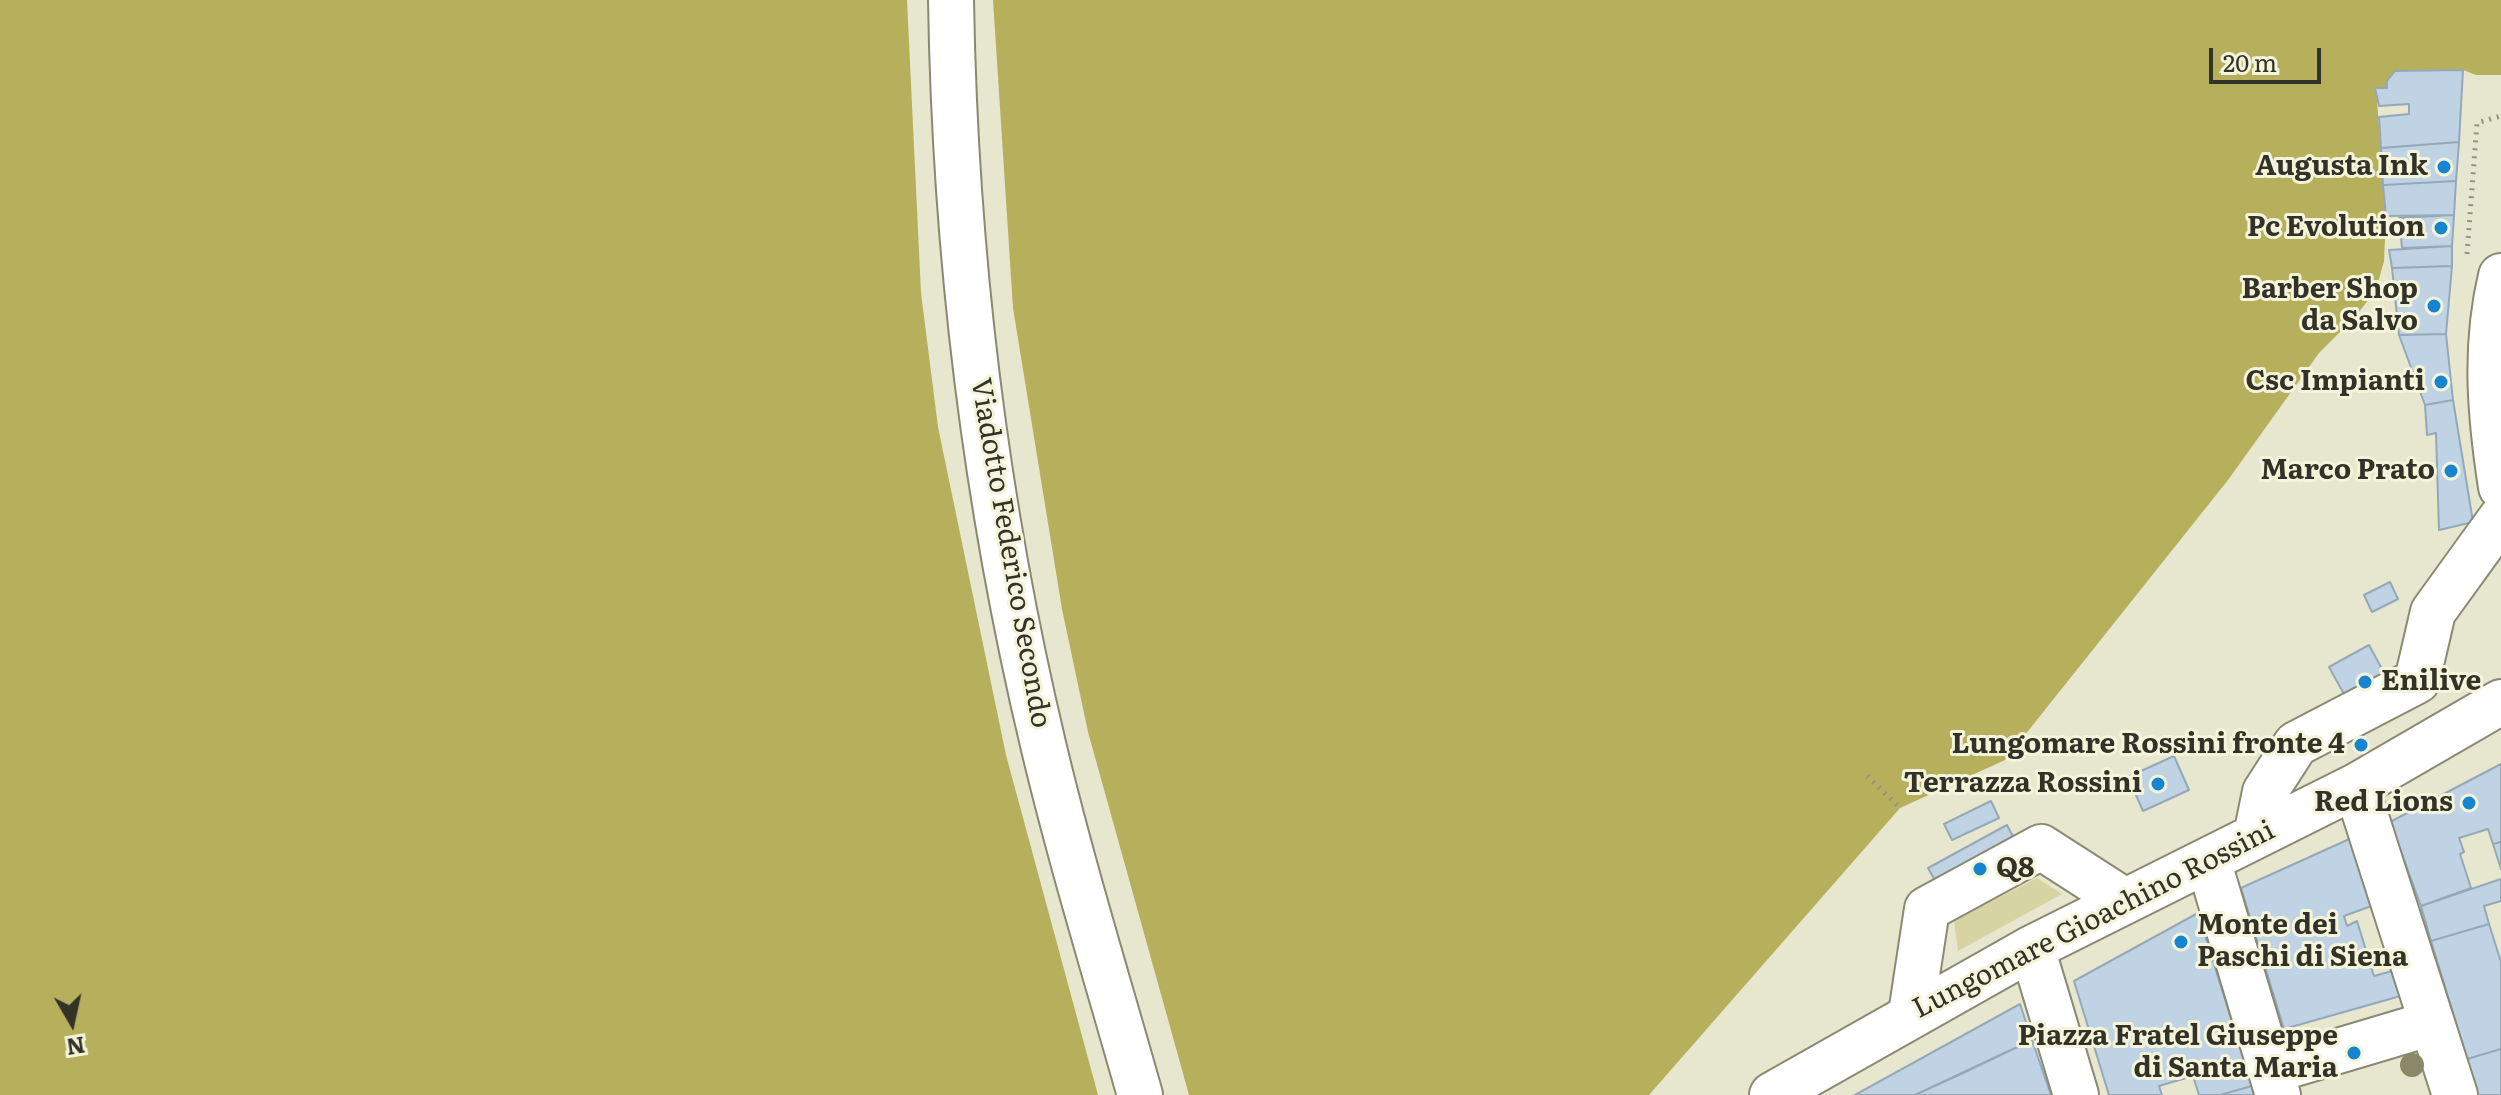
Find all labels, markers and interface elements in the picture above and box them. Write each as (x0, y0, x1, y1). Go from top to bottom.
scale bar (2213, 32, 2325, 82)
text: 20 m (2223, 44, 2277, 79)
place label: Augusta Ink (2255, 150, 2428, 184)
marker: Augusta Ink (2435, 158, 2453, 176)
place label: Pc Evolution (2247, 211, 2425, 245)
marker: Pc Evolution (2432, 219, 2450, 237)
place label: Barber Shop da Salvo (2242, 273, 2418, 339)
marker: Barber Shop da Salvo (2425, 297, 2443, 315)
place label: Csc Impianti (2246, 365, 2425, 399)
marker: Csc Impianti (2432, 373, 2450, 391)
street label: Viadotto Federico Secondo (963, 375, 1057, 731)
place label: Marco Prato (2261, 454, 2435, 488)
marker: Marco Prato (2442, 462, 2460, 480)
place label: Enilive (2381, 665, 2481, 699)
marker: Enilive (2356, 673, 2374, 691)
place label: Lungomare Rossini fronte 4 (1952, 728, 2345, 762)
marker: Lungomare Rossini fronte 4 (2352, 736, 2370, 754)
place label: Terrazza Rossini (1904, 767, 2142, 801)
marker: Terrazza Rossini (2149, 775, 2167, 793)
place label: Red Lions (2314, 786, 2453, 820)
marker: Red Lions (2460, 794, 2478, 812)
street label: Lungomare Gioachino Rossini (1908, 814, 2280, 1026)
place label: Q8 (1996, 852, 2035, 886)
marker: Q8 (1971, 860, 1989, 878)
place label: Monte dei Paschi di Siena (2197, 909, 2408, 975)
marker: Monte dei Paschi di Siena (2172, 933, 2190, 951)
north arrow (32, 983, 112, 1063)
place label: Piazza Fratel Giuseppe di Santa Maria (2018, 1020, 2338, 1086)
text: N (64, 1029, 88, 1065)
marker: Piazza Fratel Giuseppe di Santa Maria (2345, 1044, 2363, 1062)

